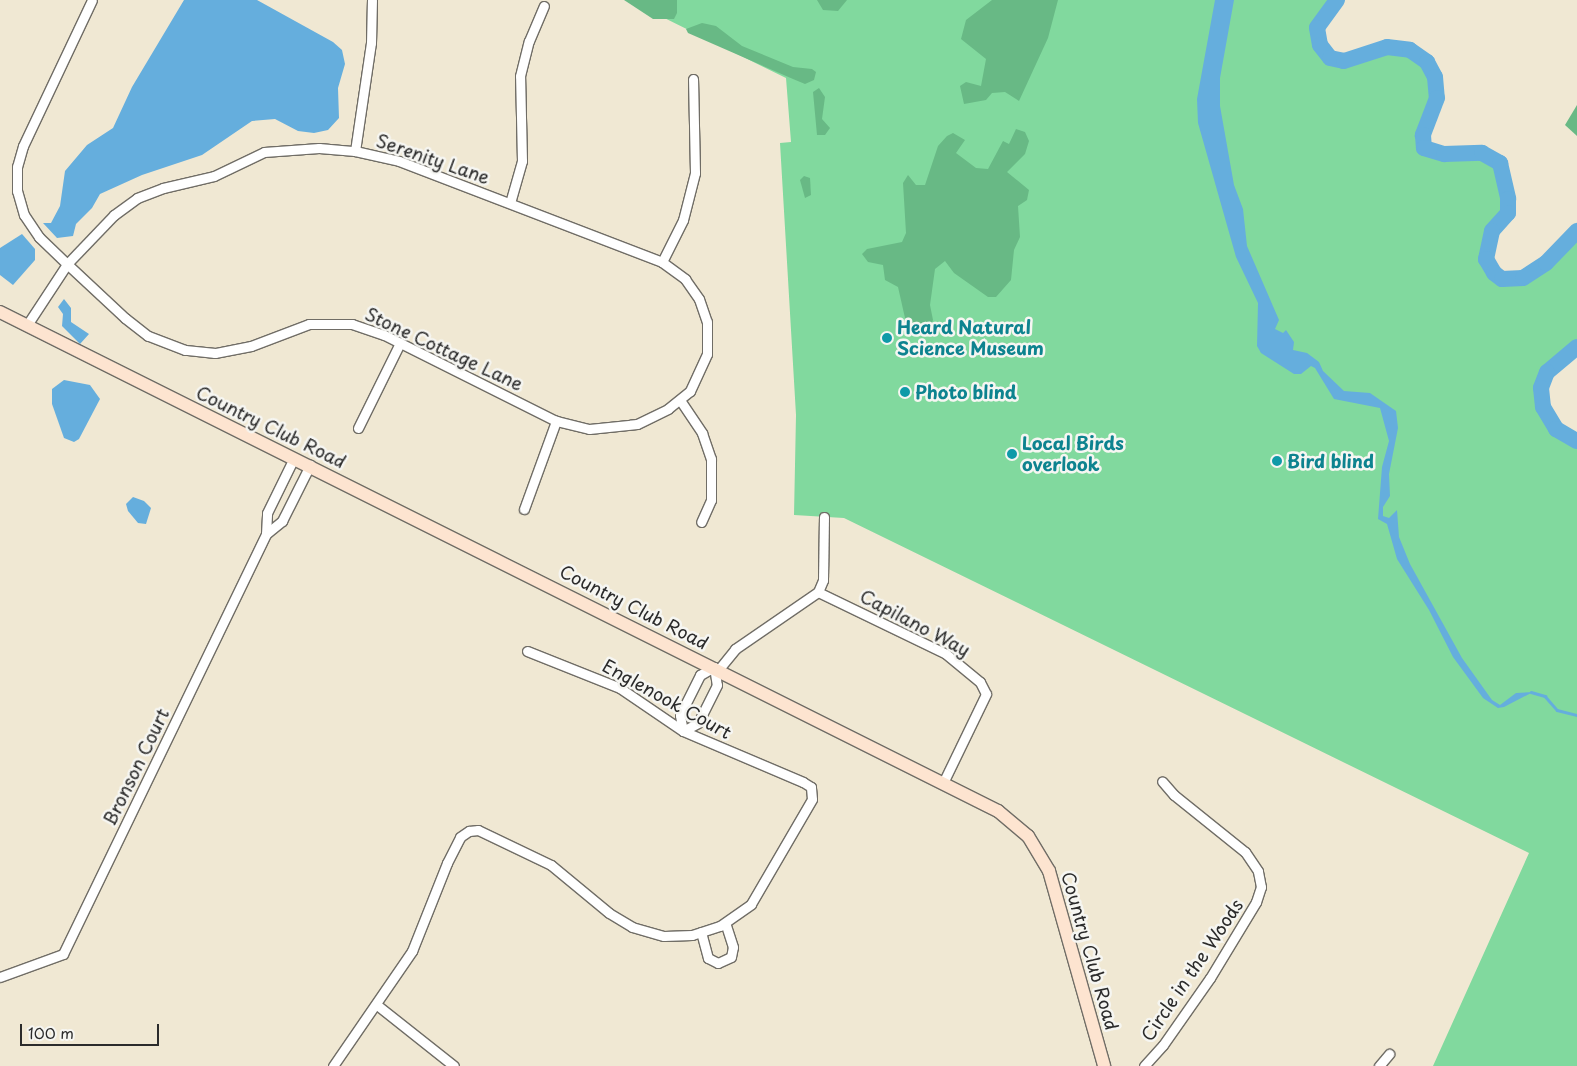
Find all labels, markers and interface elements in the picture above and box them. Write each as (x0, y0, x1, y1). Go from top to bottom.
street label: Serenity Lane (373, 129, 493, 189)
street label: Stone Cottage Lane (362, 303, 526, 395)
place label: Heard Natural Science Museum (897, 317, 1044, 359)
marker: Heard Natural Science Museum (881, 332, 893, 344)
street label: Country Club Road (192, 381, 350, 473)
place label: Photo blind (915, 381, 1018, 403)
marker: Photo blind (899, 386, 911, 398)
place label: Local Birds overlook (1022, 433, 1123, 476)
marker: Local Birds overlook (1006, 448, 1018, 460)
place label: Bird blind (1287, 450, 1376, 472)
marker: Bird blind (1271, 455, 1283, 467)
street label: Country Club Road (556, 560, 712, 654)
street label: Capilano Way (856, 585, 974, 661)
street label: Englenook Court (599, 655, 735, 743)
street label: Bronson Court (98, 705, 174, 829)
street label: Country Club Road (1057, 869, 1123, 1033)
street label: Circle in the Woods (1136, 894, 1248, 1046)
scale bar (22, 1014, 161, 1046)
text: 100 m (28, 1021, 74, 1044)

